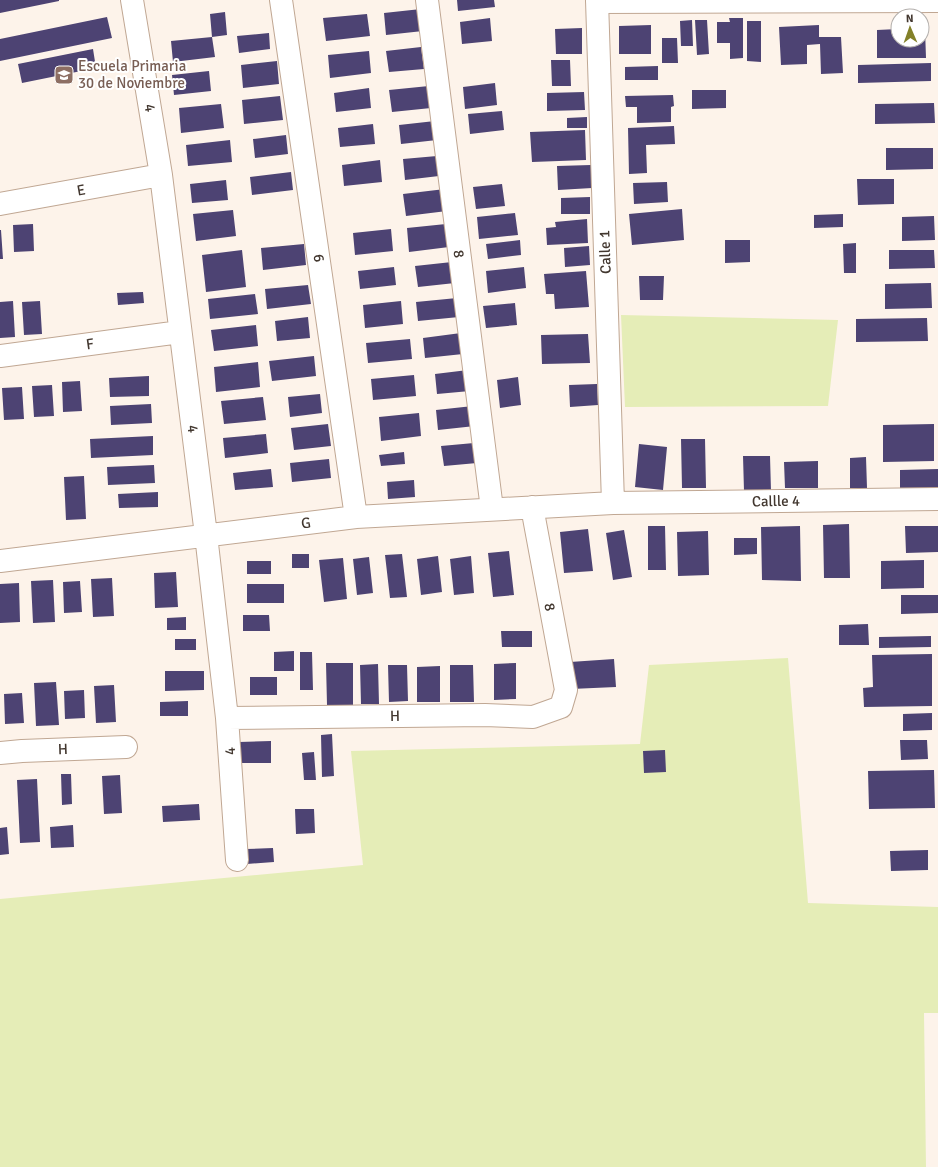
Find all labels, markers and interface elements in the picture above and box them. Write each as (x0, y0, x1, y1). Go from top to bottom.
north arrow (890, 8, 930, 48)
text: N (906, 12, 914, 25)
place label: Escuela Primaria 30 de Noviembre (78, 57, 186, 92)
school or university icon: Escuela Primaria 30 de Noviembre (53, 64, 75, 86)
street label: 4 (140, 103, 160, 113)
street label: E (75, 180, 87, 200)
street label: Calle 1 (595, 230, 615, 274)
street label: 8 (450, 249, 468, 259)
street label: 6 (310, 253, 328, 263)
street label: F (85, 335, 95, 353)
street label: 4 (184, 424, 202, 434)
street label: Callle 4 (752, 492, 800, 510)
street label: G (300, 513, 312, 533)
street label: 8 (540, 601, 560, 613)
street label: H (390, 707, 400, 725)
street label: H (58, 740, 68, 758)
street label: 4 (221, 746, 239, 756)

